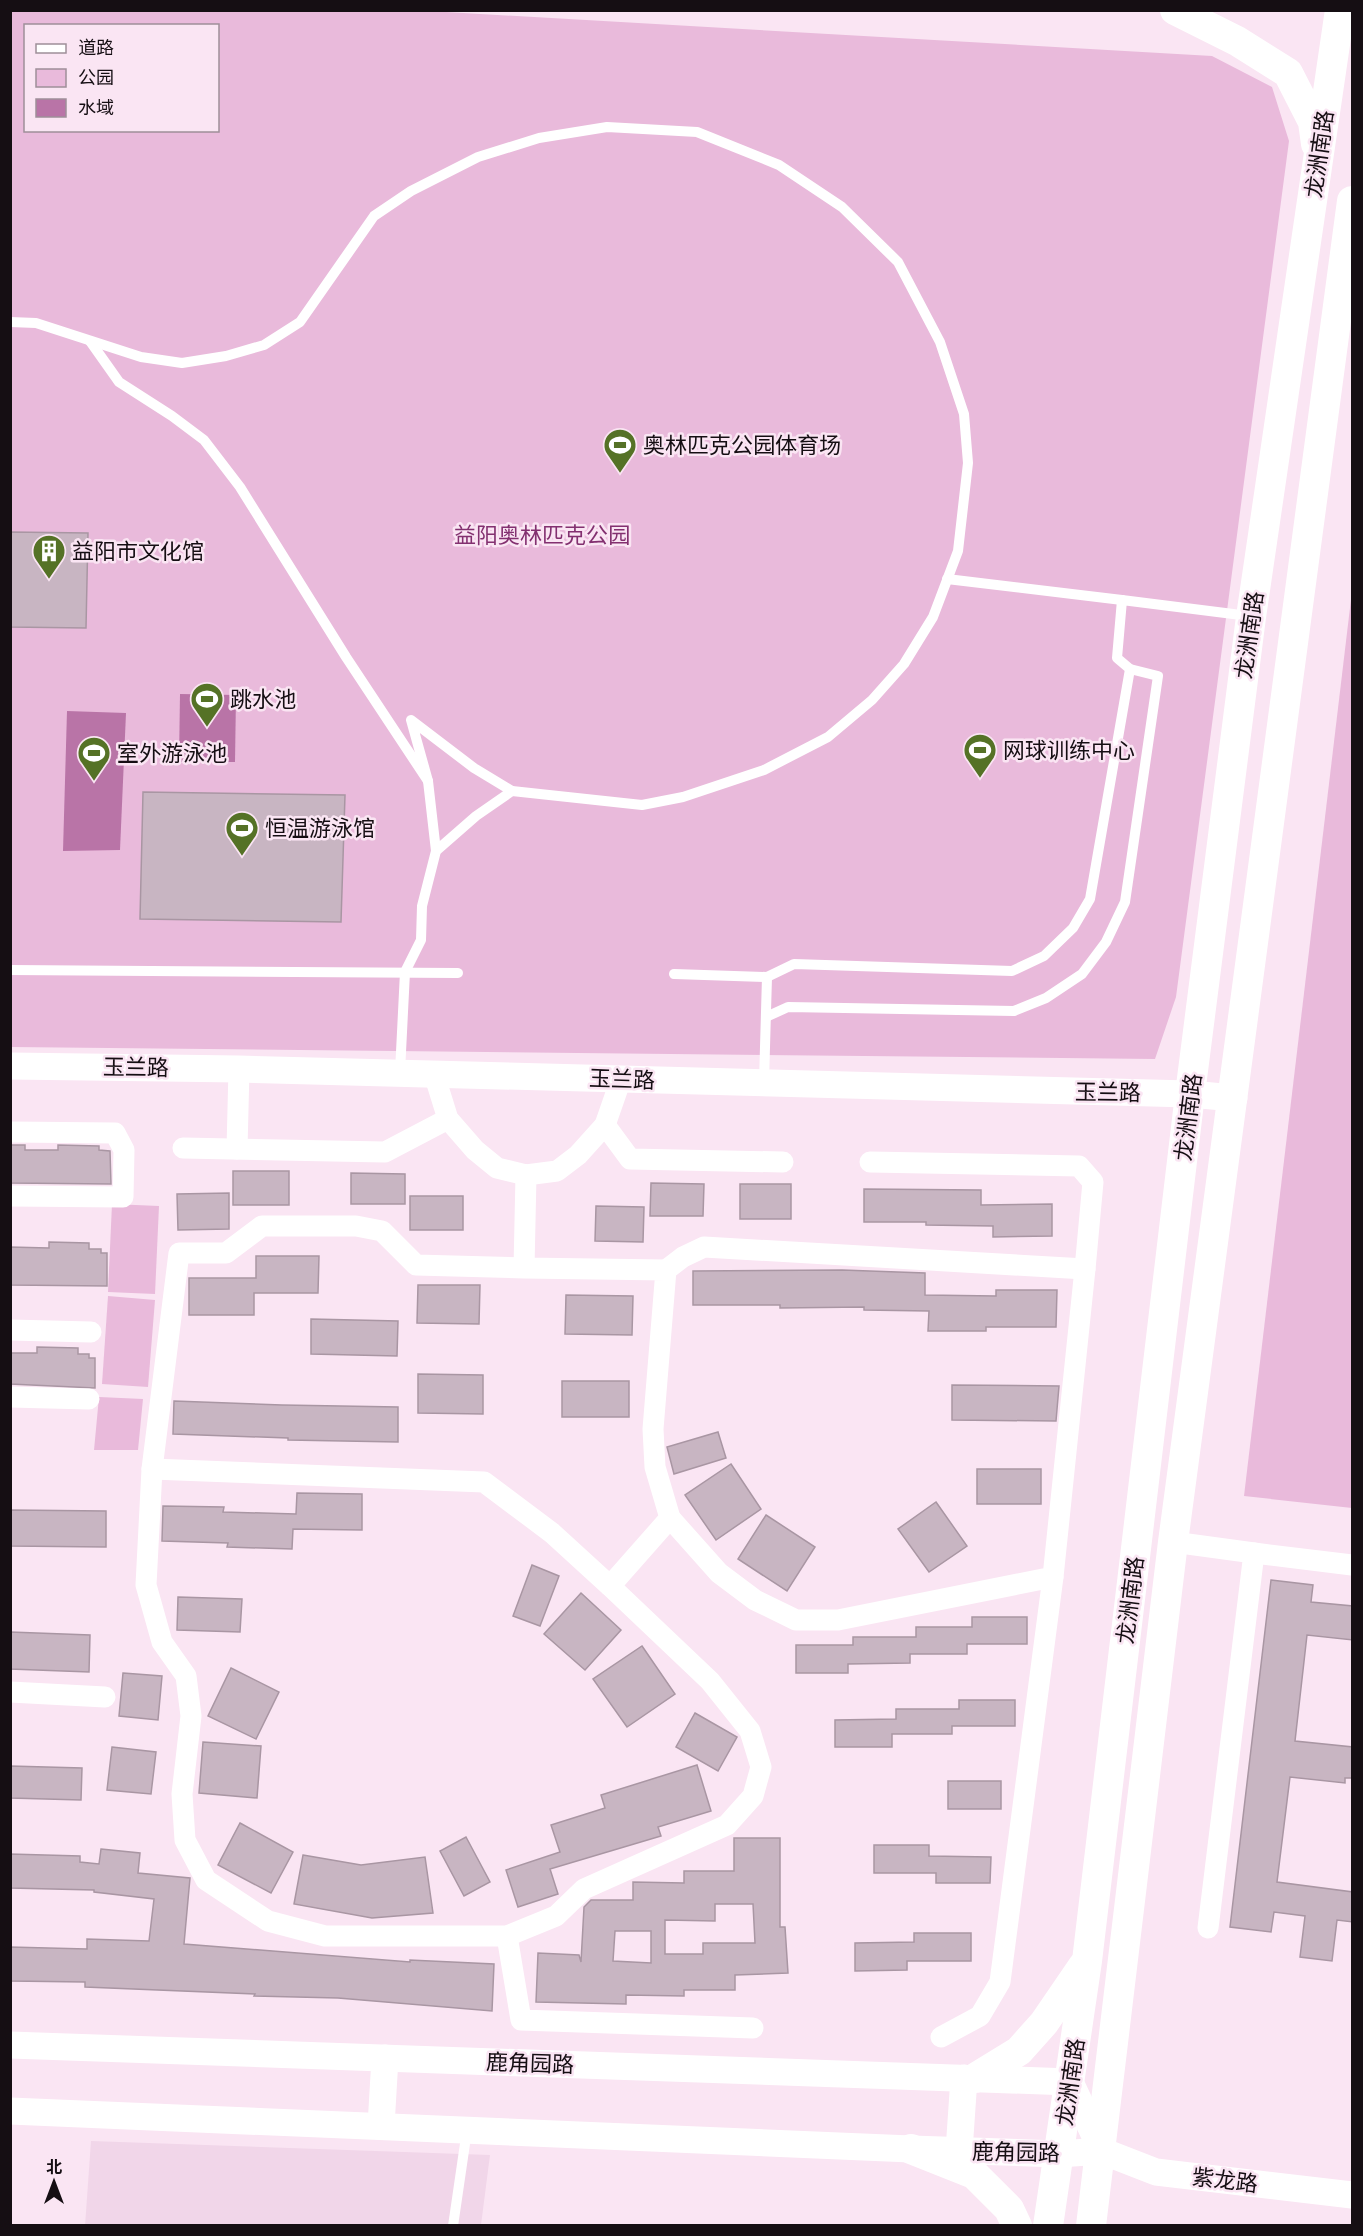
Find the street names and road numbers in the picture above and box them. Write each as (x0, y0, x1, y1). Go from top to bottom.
street label: 龙洲南路 (1300, 109, 1339, 200)
street label: 龙洲南路 (1230, 590, 1269, 681)
street label: 玉兰路 (103, 1053, 169, 1082)
street label: 玉兰路 (589, 1065, 655, 1094)
street label: 龙洲南路 (1170, 1072, 1207, 1162)
street label: 玉兰路 (1075, 1078, 1141, 1107)
street label: 龙洲南路 (1112, 1555, 1149, 1645)
street label: 龙洲南路 (1051, 2037, 1090, 2128)
street label: 鹿角园路 (486, 2048, 574, 2079)
street label: 鹿角园路 (972, 2138, 1060, 2167)
street label: 紫龙路 (1191, 2163, 1259, 2198)

